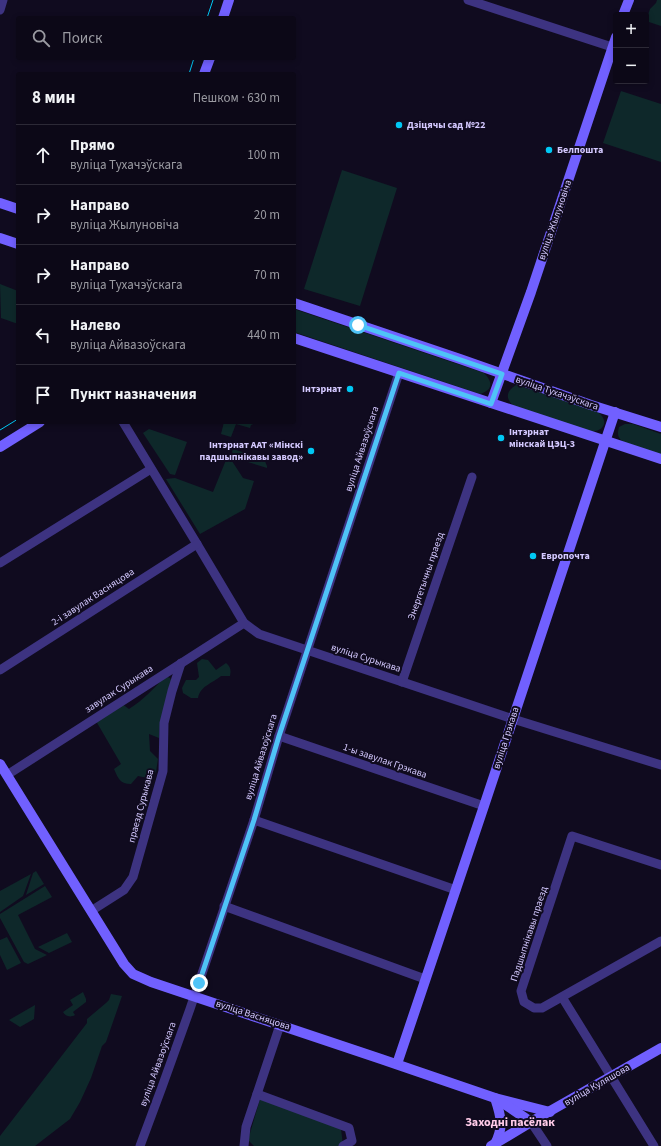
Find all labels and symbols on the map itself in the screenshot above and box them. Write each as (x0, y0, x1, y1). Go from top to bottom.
place label: Дзіцячы сад №22 (407, 118, 485, 132)
marker: Дзіцячы сад №22 (394, 120, 404, 130)
place label: Белпошта (557, 143, 603, 157)
marker: Белпошта (544, 145, 554, 155)
street label: вуліца Жылуновіча (535, 178, 575, 262)
route start (349, 316, 367, 334)
street label: вуліца Тухачэўскага (514, 372, 600, 414)
place label: Інтэрнат (302, 382, 342, 396)
marker: Інтэрнат (345, 384, 355, 394)
street label: вуліца Айвазоўскага (342, 404, 382, 494)
place label: Інтэрнат мінскай ЦЭЦ-3 (509, 425, 575, 451)
marker: Інтэрнат мінскай ЦЭЦ-3 (496, 433, 506, 443)
place label: Інтэрнат ААТ «Мінскі падшыпнікавы завод» (200, 438, 303, 464)
marker: Інтэрнат ААТ «Мінскі падшыпнікавы завод» (306, 446, 316, 456)
street label: Энергетычны праезд (404, 530, 448, 622)
place label: Европочта (541, 549, 590, 563)
marker: Европочта (528, 551, 538, 561)
street label: 2-і завулак Васняцова (49, 565, 137, 629)
street label: вуліца Сурыкава (329, 640, 403, 676)
street label: завулак Сурыкава (82, 662, 156, 716)
street label: вуліца Грэкава (489, 705, 523, 771)
street label: вуліца Айвазоўскага (241, 712, 281, 802)
street label: 1-ы завулак Грэкава (341, 740, 429, 782)
street label: праезд Сурыкава (124, 768, 158, 844)
street label: Падшыпнікавы праезд (507, 884, 551, 983)
route end (190, 974, 208, 992)
street label: вуліца Васняцова (214, 996, 292, 1034)
street label: вуліца Айвазоўскага (136, 1020, 180, 1108)
street label: вуліца Куляшова (562, 1060, 632, 1110)
district label: Заходні пасёлак (465, 1114, 555, 1131)

